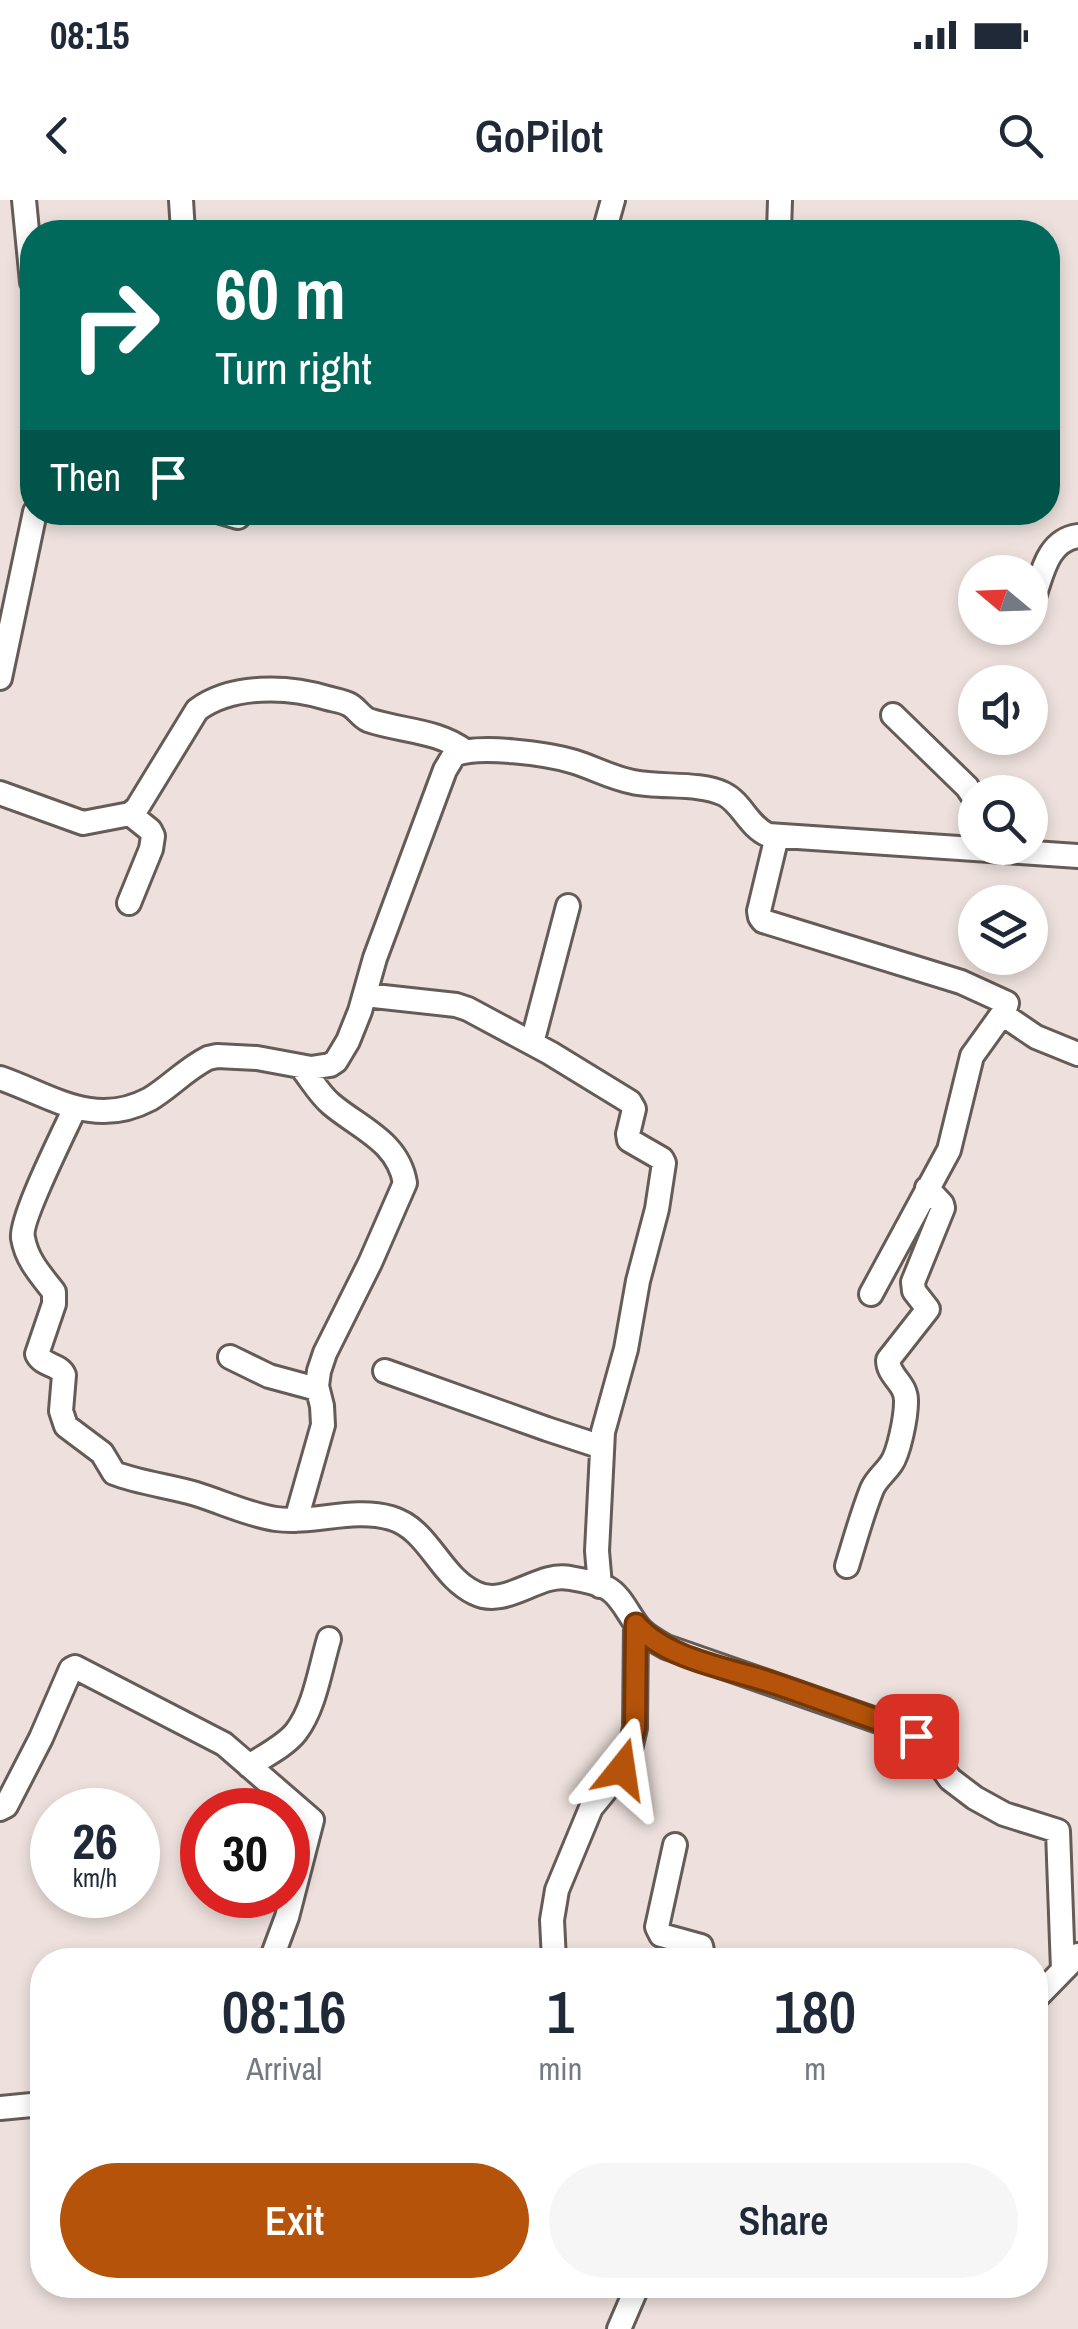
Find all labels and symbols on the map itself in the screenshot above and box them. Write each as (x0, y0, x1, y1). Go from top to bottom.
north arrow (958, 555, 1048, 645)
pin (874, 1694, 959, 1779)
position arrow (570, 1717, 674, 1821)
speed limit sign: 30 (180, 1788, 310, 1918)

